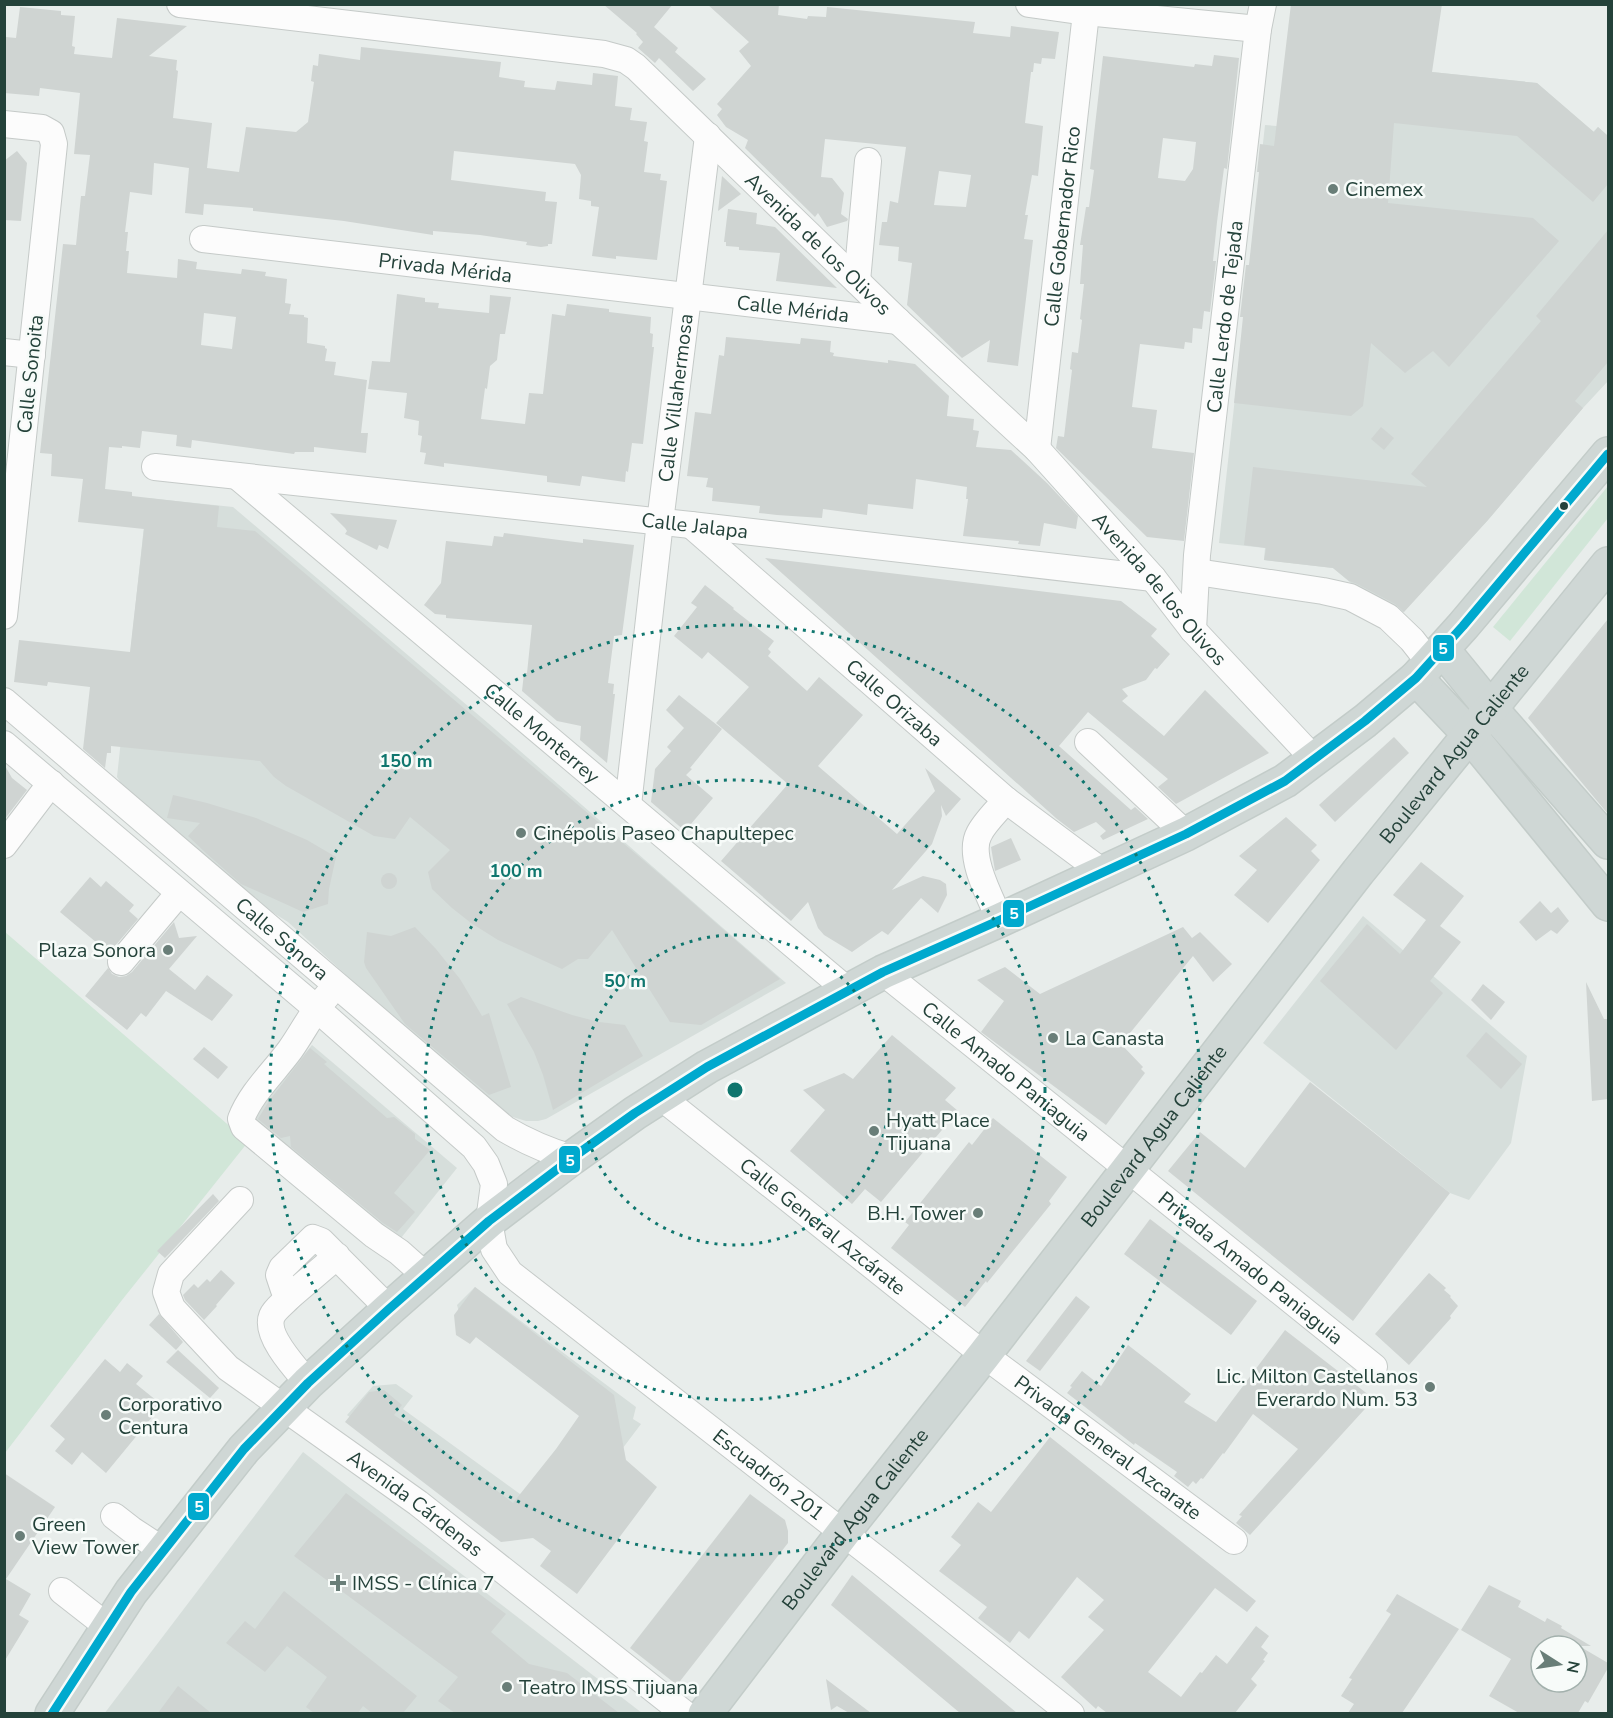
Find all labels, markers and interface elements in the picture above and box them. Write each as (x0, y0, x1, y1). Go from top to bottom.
street label: Calle Gobernador Rico (1038, 125, 1087, 328)
street label: Avenida de los Olivos (739, 167, 897, 322)
place label: Cinemex (1345, 176, 1424, 203)
marker: Cinemex (1326, 182, 1340, 196)
street label: Calle Lerdo de Tejada (1201, 219, 1250, 415)
street label: Privada Mérida (377, 247, 514, 289)
street label: Calle Mérida (735, 289, 851, 329)
street label: Calle Villahermosa (652, 312, 700, 484)
street label: Calle Sonoita (11, 313, 50, 435)
unlabelled marker (1558, 500, 1570, 512)
street label: Calle Jalapa (640, 507, 750, 545)
street label: Avenida de los Olivos (1086, 507, 1233, 672)
line badge: 5 (1432, 634, 1455, 662)
text: 5 (1438, 638, 1448, 660)
street label: Calle Orizaba (840, 653, 948, 753)
street label: Boulevard Agua Caliente (1373, 659, 1535, 849)
street label: Calle Monterrey (478, 677, 606, 790)
text: 150 m (379, 749, 433, 773)
place label: Cinépolis Paseo Chapultepec (533, 820, 794, 847)
marker: Cinépolis Paseo Chapultepec (514, 826, 528, 840)
text: 100 m (489, 859, 543, 883)
street label: Calle Sonora (230, 892, 334, 987)
line badge: 5 (1002, 899, 1025, 928)
text: 5 (1009, 903, 1019, 925)
place label: Plaza Sonora (38, 937, 156, 964)
marker: Plaza Sonora (161, 943, 175, 957)
text: 50 m (604, 969, 646, 993)
street label: Calle Amado Paniaguia (916, 995, 1096, 1148)
place label: La Canasta (1065, 1025, 1164, 1052)
marker: La Canasta (1046, 1031, 1060, 1045)
street label: Boulevard Agua Caliente (1075, 1039, 1233, 1233)
centre of rings (725, 1080, 745, 1100)
place label: Hyatt Place Tijuana (886, 1107, 990, 1157)
marker: Hyatt Place Tijuana (867, 1124, 881, 1138)
line badge: 5 (558, 1145, 581, 1174)
text: 5 (565, 1150, 575, 1172)
street label: Calle General Azcárate (734, 1152, 911, 1301)
street label: Privada Amado Paniaguia (1152, 1186, 1349, 1351)
place label: B.H. Tower (867, 1200, 966, 1227)
marker: B.H. Tower (971, 1206, 985, 1220)
place label: Lic. Milton Castellanos Everardo Num. 53 (1216, 1363, 1418, 1413)
street label: Privada General Azcarate (1009, 1369, 1207, 1526)
marker: Lic. Milton Castellanos Everardo Num. 53 (1423, 1380, 1437, 1394)
place label: Corporativo Centura (118, 1391, 222, 1441)
marker: Corporativo Centura (99, 1408, 113, 1422)
street label: Escuadrón 201 (707, 1423, 830, 1527)
street label: Boulevard Agua Caliente (776, 1423, 935, 1616)
street label: Avenida Cárdenas (342, 1444, 488, 1563)
line badge: 5 (187, 1492, 210, 1521)
text: 5 (194, 1496, 204, 1518)
place label: Green View Tower (31, 1511, 139, 1561)
marker: Green View Tower (13, 1529, 27, 1543)
place label: IMSS - Clínica 7 (352, 1570, 495, 1597)
marker: IMSS - Clínica 7 (329, 1574, 347, 1592)
north arrow (1529, 1634, 1589, 1694)
text: N (1561, 1659, 1585, 1675)
place label: Teatro IMSS Tijuana (519, 1674, 698, 1701)
marker: Teatro IMSS Tijuana (500, 1680, 514, 1694)

